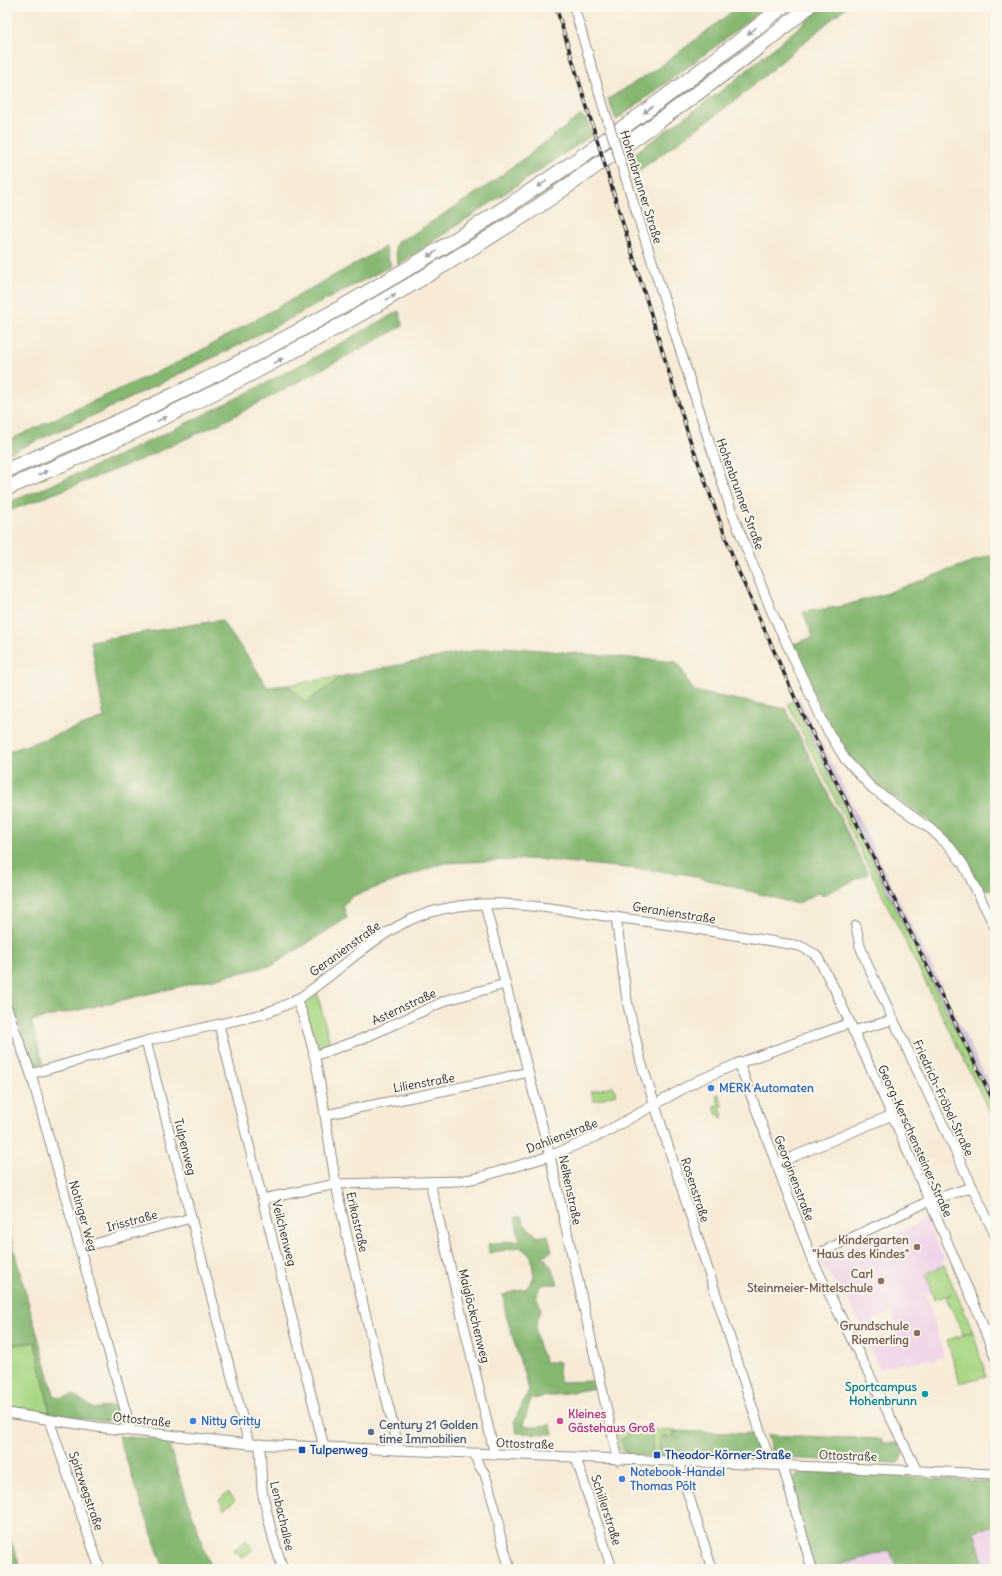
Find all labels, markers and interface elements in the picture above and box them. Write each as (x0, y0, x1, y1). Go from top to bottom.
one-way arrow (746, 27, 757, 36)
one-way arrow (643, 106, 654, 114)
street label: Hohenbrunner Straße (617, 128, 666, 245)
one-way arrow (536, 181, 547, 188)
one-way arrow (427, 250, 437, 258)
one-way arrow (385, 293, 397, 300)
one-way arrow (272, 357, 283, 364)
one-way arrow (156, 416, 167, 422)
street label: Hohenbrunner Straße (713, 436, 768, 552)
one-way arrow (37, 469, 49, 476)
street label: Geranienstraße (631, 899, 717, 926)
street label: Geranienstraße (306, 918, 383, 979)
street label: Asternstraße (369, 985, 438, 1028)
street label: Friedrich-Fröbel-Straße (910, 1037, 977, 1158)
street label: Georg-Kerschensteiner-Straße (875, 1062, 956, 1219)
street label: Lilienstraße (392, 1070, 456, 1095)
place label: MERK Automaten (719, 1080, 814, 1095)
marker: MERK Automaten (706, 1083, 716, 1093)
street label: Dahlienstraße (524, 1115, 600, 1156)
street label: Tulpenweg (171, 1117, 200, 1177)
street label: Georginenstraße (771, 1133, 818, 1223)
street label: Nelkenstraße (556, 1154, 585, 1226)
street label: Rosenstraße (678, 1156, 713, 1224)
street label: Notinger Weg (66, 1179, 101, 1253)
street label: Erikastraße (343, 1190, 372, 1254)
street label: Veilchenweg (269, 1198, 300, 1268)
street label: Irisstraße (105, 1207, 159, 1235)
place label: Kindergarten "Haus des Kindes" (812, 1232, 909, 1261)
marker: Kindergarten "Haus des Kindes" (912, 1242, 922, 1252)
place label: Carl Steinmeier-Mittelschule (747, 1266, 874, 1295)
street label: Maiglöckchenweg (456, 1267, 493, 1364)
marker: Carl Steinmeier-Mittelschule (876, 1276, 886, 1286)
place label: Grundschule Riemerling (840, 1318, 910, 1348)
marker: Grundschule Riemerling (912, 1328, 922, 1338)
place label: Sportcampus Hohenbrunn (845, 1379, 918, 1408)
marker: Sportcampus Hohenbrunn (920, 1389, 930, 1399)
place label: Kleines Gästehaus Groß (568, 1406, 656, 1435)
street label: Ottostraße (112, 1409, 172, 1430)
place label: Nitty Gritty (201, 1413, 261, 1429)
marker: Nitty Gritty (188, 1416, 198, 1426)
marker: Kleines Gästehaus Groß (555, 1416, 565, 1426)
place label: Century 21 Golden time Immobilien (378, 1417, 478, 1446)
marker: Century 21 Golden time Immobilien (366, 1427, 376, 1437)
street label: Ottostraße (496, 1435, 554, 1452)
place label: Tulpenweg (310, 1442, 368, 1458)
marker: Tulpenweg (297, 1445, 307, 1455)
place label: Theodor-Körner-Straße (665, 1447, 791, 1462)
street label: Ottostraße (819, 1447, 877, 1464)
street label: Spitzwegstraße (66, 1449, 107, 1532)
marker: Theodor-Körner-Straße (652, 1450, 662, 1460)
place label: Notebook-Handel Thomas Pölt (630, 1464, 725, 1493)
street label: Schillerstraße (588, 1473, 625, 1547)
marker: Notebook-Handel Thomas Pölt (617, 1474, 627, 1484)
street label: Lenbachallee (267, 1480, 298, 1552)

